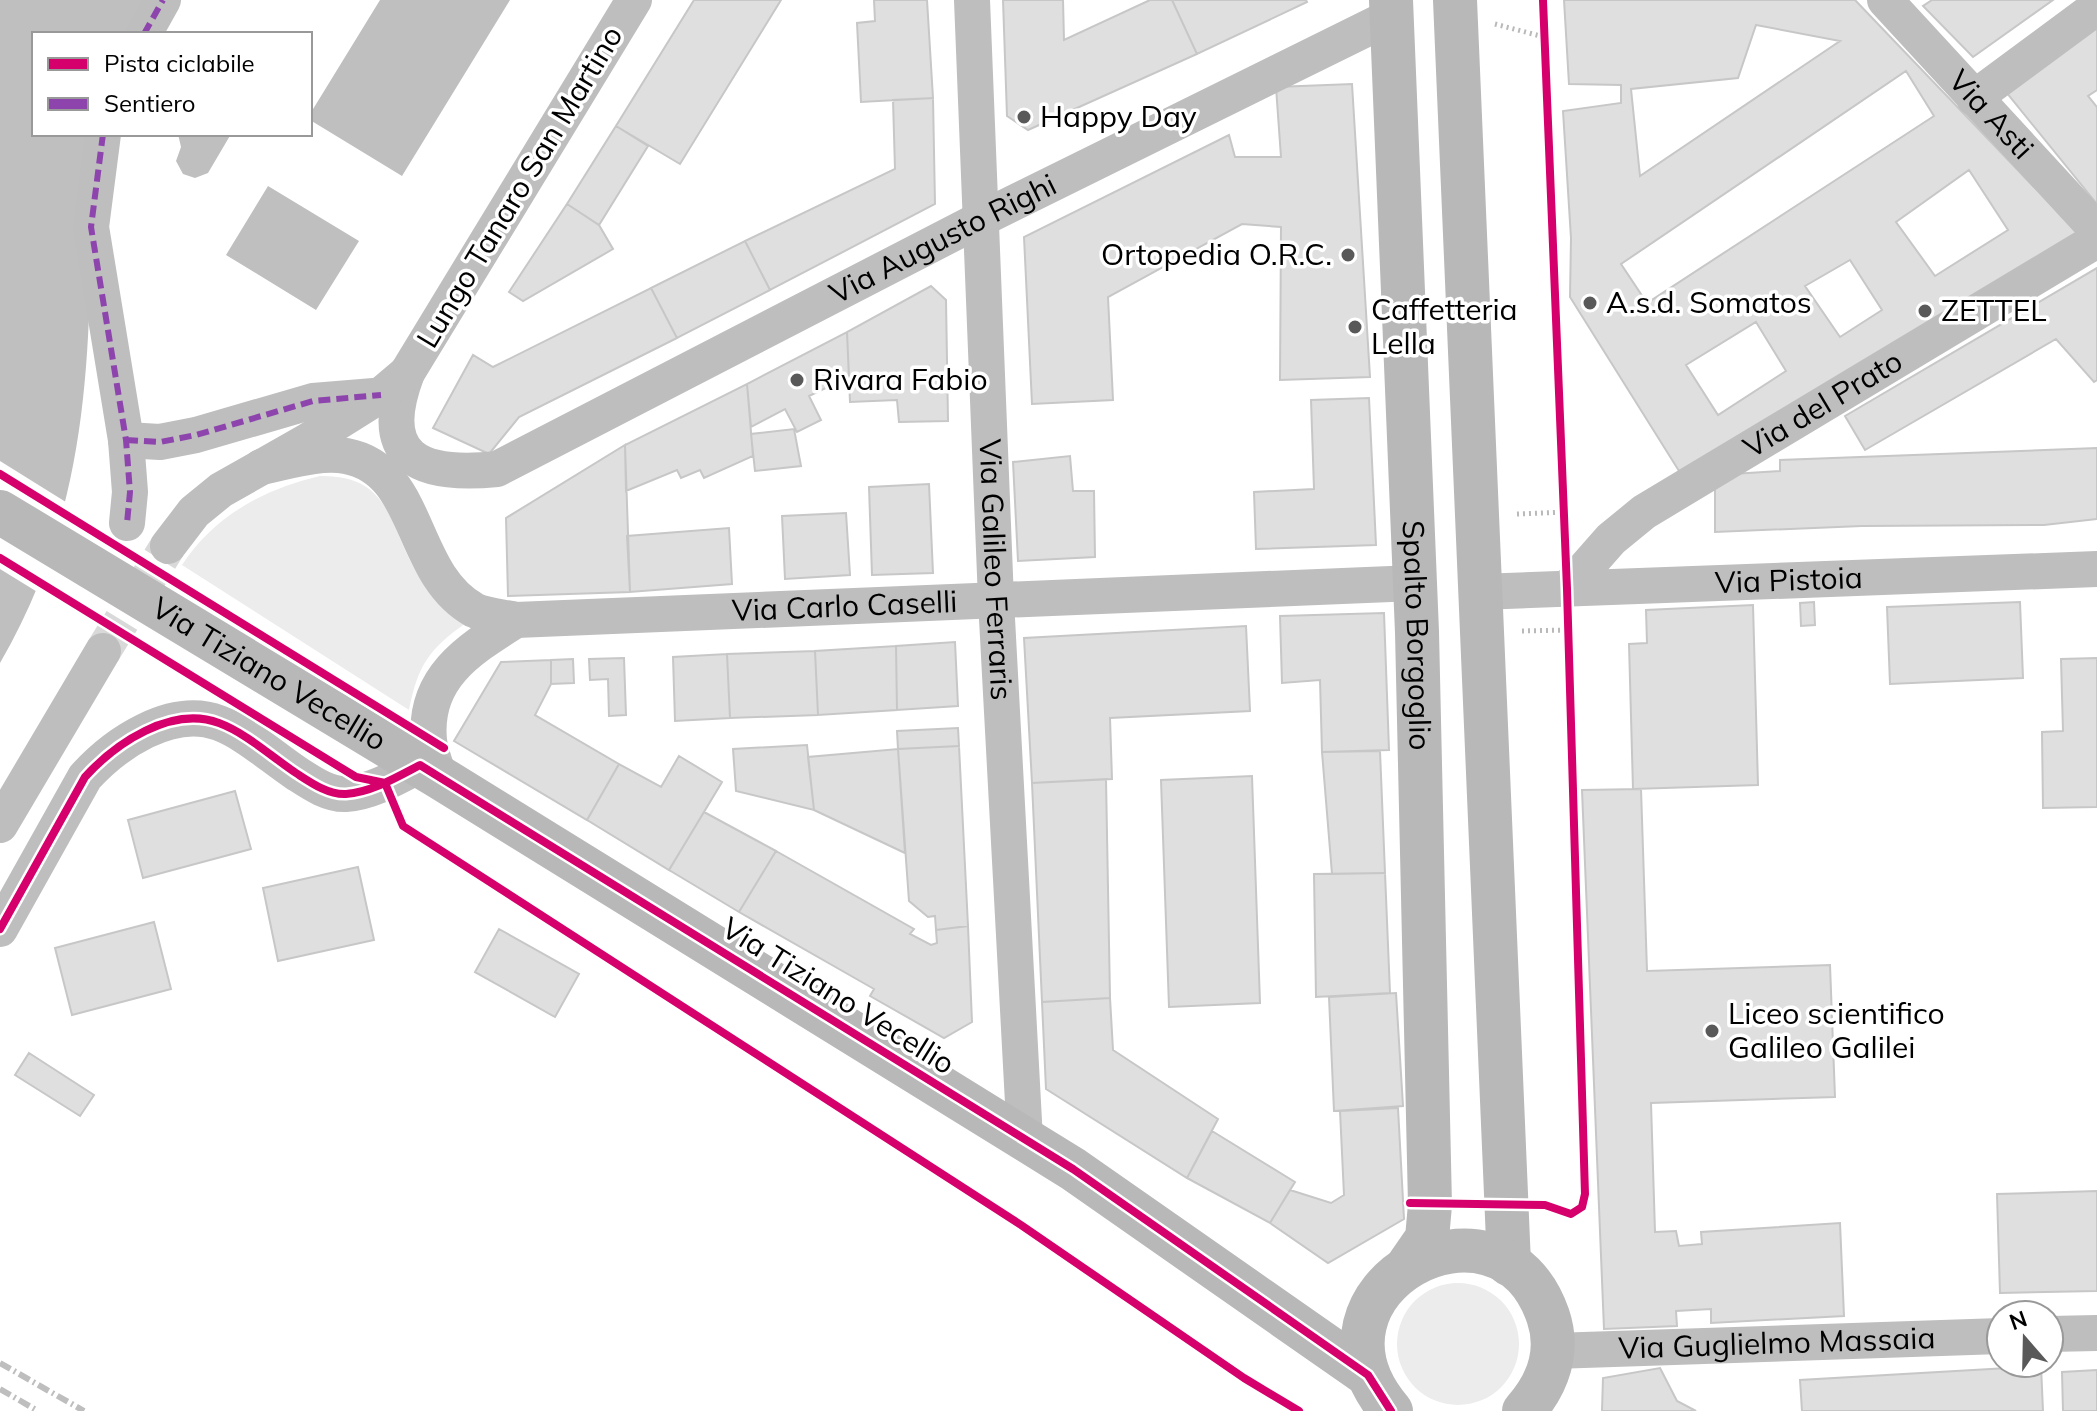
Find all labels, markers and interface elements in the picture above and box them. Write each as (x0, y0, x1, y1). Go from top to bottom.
street label: Lungo Tanaro San Martino (408, 19, 630, 354)
legend (32, 32, 312, 136)
text: Pista ciclabile (104, 48, 255, 78)
street label: Via Asti (1941, 61, 2042, 167)
text: Sentiero (104, 88, 196, 118)
place label: Happy Day (1040, 97, 1197, 135)
marker: Happy Day (1015, 108, 1033, 126)
street label: Via Augusto Righi (823, 165, 1062, 312)
place label: Ortopedia O.R.C. (1101, 235, 1332, 273)
marker: Ortopedia O.R.C. (1339, 246, 1357, 264)
place label: A.s.d. Somatos (1606, 283, 1812, 321)
place label: Caffetteria Lella (1371, 290, 1518, 362)
place label: ZETTEL (1941, 291, 2047, 329)
marker: A.s.d. Somatos (1581, 294, 1599, 312)
marker: ZETTEL (1916, 302, 1934, 320)
marker: Caffetteria Lella (1346, 318, 1364, 336)
street label: Via del Prato (1736, 341, 1909, 466)
place label: Rivara Fabio (813, 360, 988, 398)
marker: Rivara Fabio (788, 371, 806, 389)
street label: Via Galileo Ferraris (972, 438, 1021, 701)
street label: Spalto Borgoglio (1394, 520, 1440, 751)
street label: Via Pistoia (1714, 558, 1863, 601)
street label: Via Carlo Caselli (731, 582, 958, 629)
street label: Via Tiziano Vecellio (145, 588, 394, 759)
street label: Via Tiziano Vecellio (715, 908, 962, 1082)
place label: Liceo scientifico Galileo Galilei (1728, 994, 1945, 1066)
marker: Liceo scientifico Galileo Galilei (1703, 1022, 1721, 1040)
north arrow (1985, 1299, 2065, 1379)
text: N (2006, 1304, 2031, 1336)
street label: Via Guglielmo Massaia (1618, 1318, 1936, 1367)

